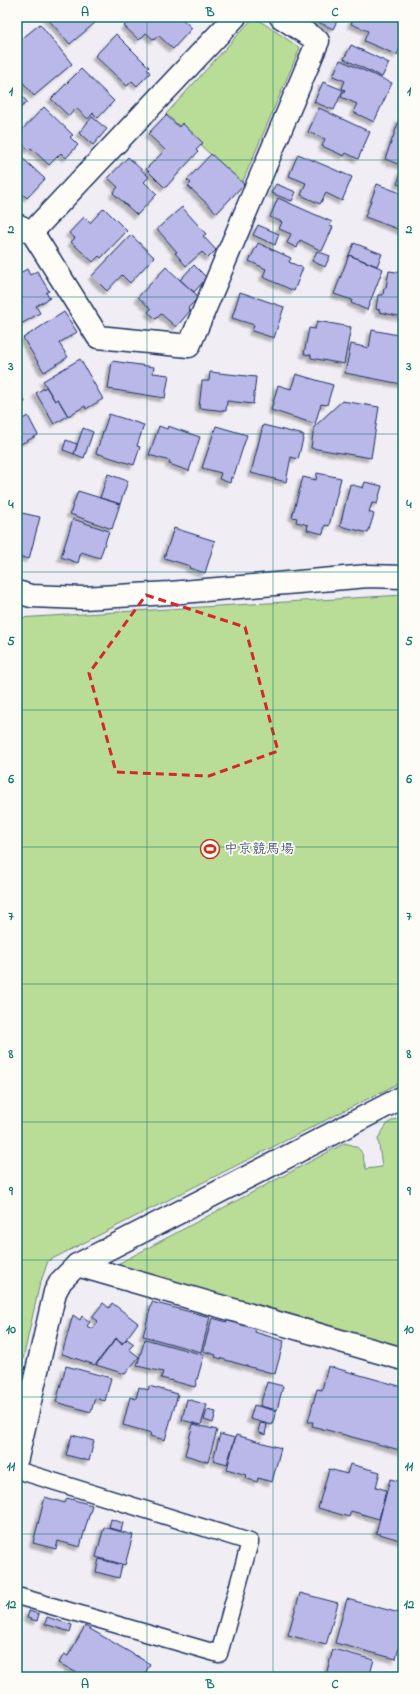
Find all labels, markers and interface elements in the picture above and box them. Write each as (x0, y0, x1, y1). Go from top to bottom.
text: A (81, 3, 89, 22)
text: B (205, 3, 215, 22)
text: C (331, 3, 339, 22)
text: 1 (9, 82, 14, 101)
text: 1 (407, 82, 412, 101)
text: 2 (7, 220, 15, 239)
text: 2 (405, 220, 413, 239)
text: 3 (7, 357, 14, 376)
text: 3 (405, 357, 412, 376)
text: 4 (7, 495, 14, 514)
text: 4 (405, 495, 412, 514)
text: 5 (7, 632, 15, 651)
text: 5 (405, 632, 413, 651)
text: 6 (7, 770, 14, 789)
text: 6 (405, 770, 412, 789)
sports icon: 中京競馬場 (199, 838, 221, 860)
place label: 中京競馬場 (224, 839, 294, 860)
text: 7 (8, 907, 14, 926)
text: 7 (406, 907, 412, 926)
text: 8 (8, 1045, 14, 1064)
text: 8 (406, 1045, 412, 1064)
text: 9 (8, 1182, 14, 1201)
text: 9 (406, 1182, 412, 1201)
text: 10 (6, 1320, 16, 1339)
text: 10 (404, 1320, 414, 1339)
text: 11 (7, 1457, 16, 1476)
text: 11 (405, 1457, 414, 1476)
text: 12 (6, 1595, 17, 1614)
text: 12 (404, 1595, 415, 1614)
text: A (81, 1675, 89, 1694)
text: B (205, 1675, 215, 1694)
text: C (331, 1675, 339, 1694)

